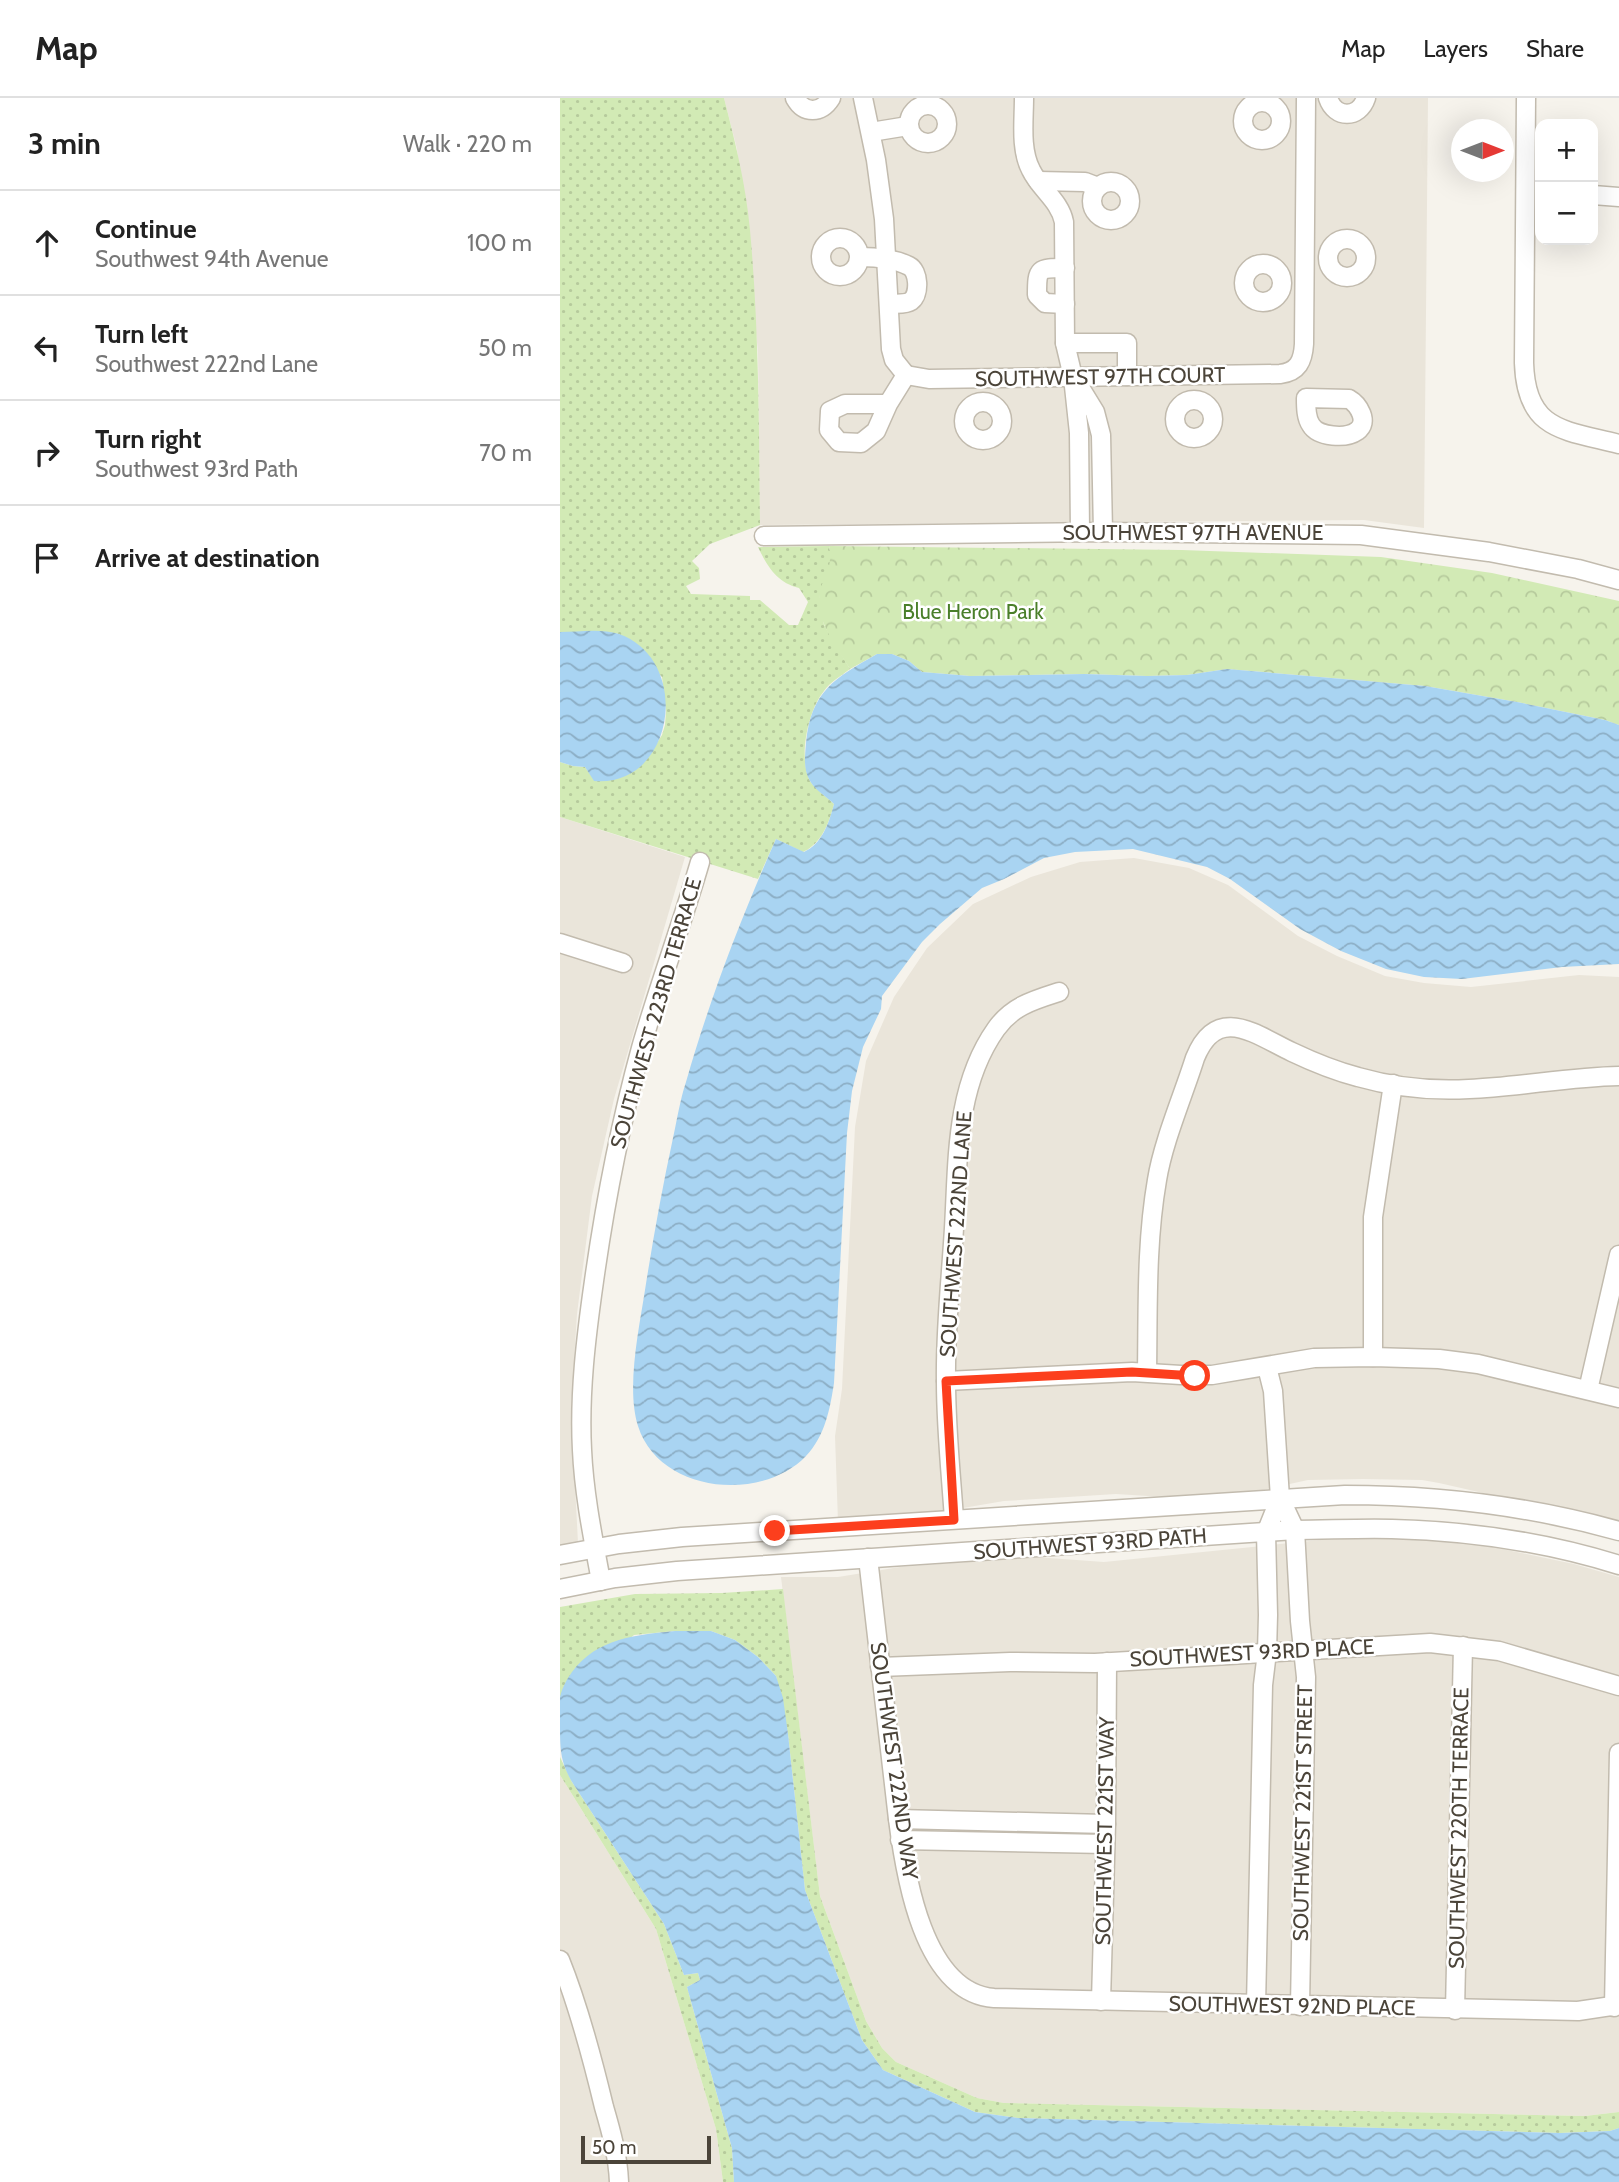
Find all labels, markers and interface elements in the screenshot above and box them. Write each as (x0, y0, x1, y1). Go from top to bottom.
text: Map (35, 28, 98, 68)
text: Map (1341, 34, 1385, 63)
text: Layers (1423, 34, 1488, 63)
text: Share (1526, 34, 1584, 63)
north arrow (1451, 119, 1514, 182)
map controls (1535, 119, 1598, 245)
button: + (1535, 119, 1598, 182)
text: 3 min (28, 125, 101, 162)
text: Walk · 220 m (403, 130, 532, 158)
button: − (1535, 182, 1598, 245)
text: Continue (95, 213, 197, 245)
icon: ahead (28, 224, 66, 262)
text: 100 m (467, 229, 532, 257)
text: Southwest 94th Avenue (95, 245, 329, 273)
text: Turn left (95, 318, 188, 350)
icon: left (28, 329, 66, 367)
text: 50 m (478, 334, 532, 362)
text: Southwest 222nd Lane (95, 350, 318, 378)
street label: SOUTHWEST 97TH COURT (975, 362, 1225, 391)
text: Turn right (95, 423, 201, 455)
icon: right (28, 434, 66, 472)
text: 70 m (479, 439, 532, 467)
text: Southwest 93rd Path (95, 455, 298, 483)
street label: SOUTHWEST 97TH AVENUE (1063, 520, 1323, 545)
icon: arrive (28, 539, 66, 577)
text: Arrive at destination (95, 542, 320, 574)
park label: Blue Heron Park (902, 599, 1044, 624)
street label: SOUTHWEST 223RD TERRACE (605, 874, 706, 1151)
street label: SOUTHWEST 222ND LANE (934, 1110, 977, 1358)
route start (1179, 1360, 1210, 1391)
route end (759, 1515, 790, 1546)
street label: SOUTHWEST 93RD PATH (972, 1523, 1208, 1564)
street label: SOUTHWEST 93RD PLACE (1129, 1634, 1375, 1671)
street label: SOUTHWEST 222ND WAY (865, 1640, 924, 1882)
street label: SOUTHWEST 221ST STREET (1288, 1684, 1317, 1942)
street label: SOUTHWEST 220TH TERRACE (1444, 1687, 1473, 1969)
street label: SOUTHWEST 221ST WAY (1090, 1715, 1119, 1946)
street label: SOUTHWEST 92ND PLACE (1168, 1991, 1416, 2020)
scale bar (581, 2133, 710, 2165)
text: 50 m (592, 2136, 636, 2159)

